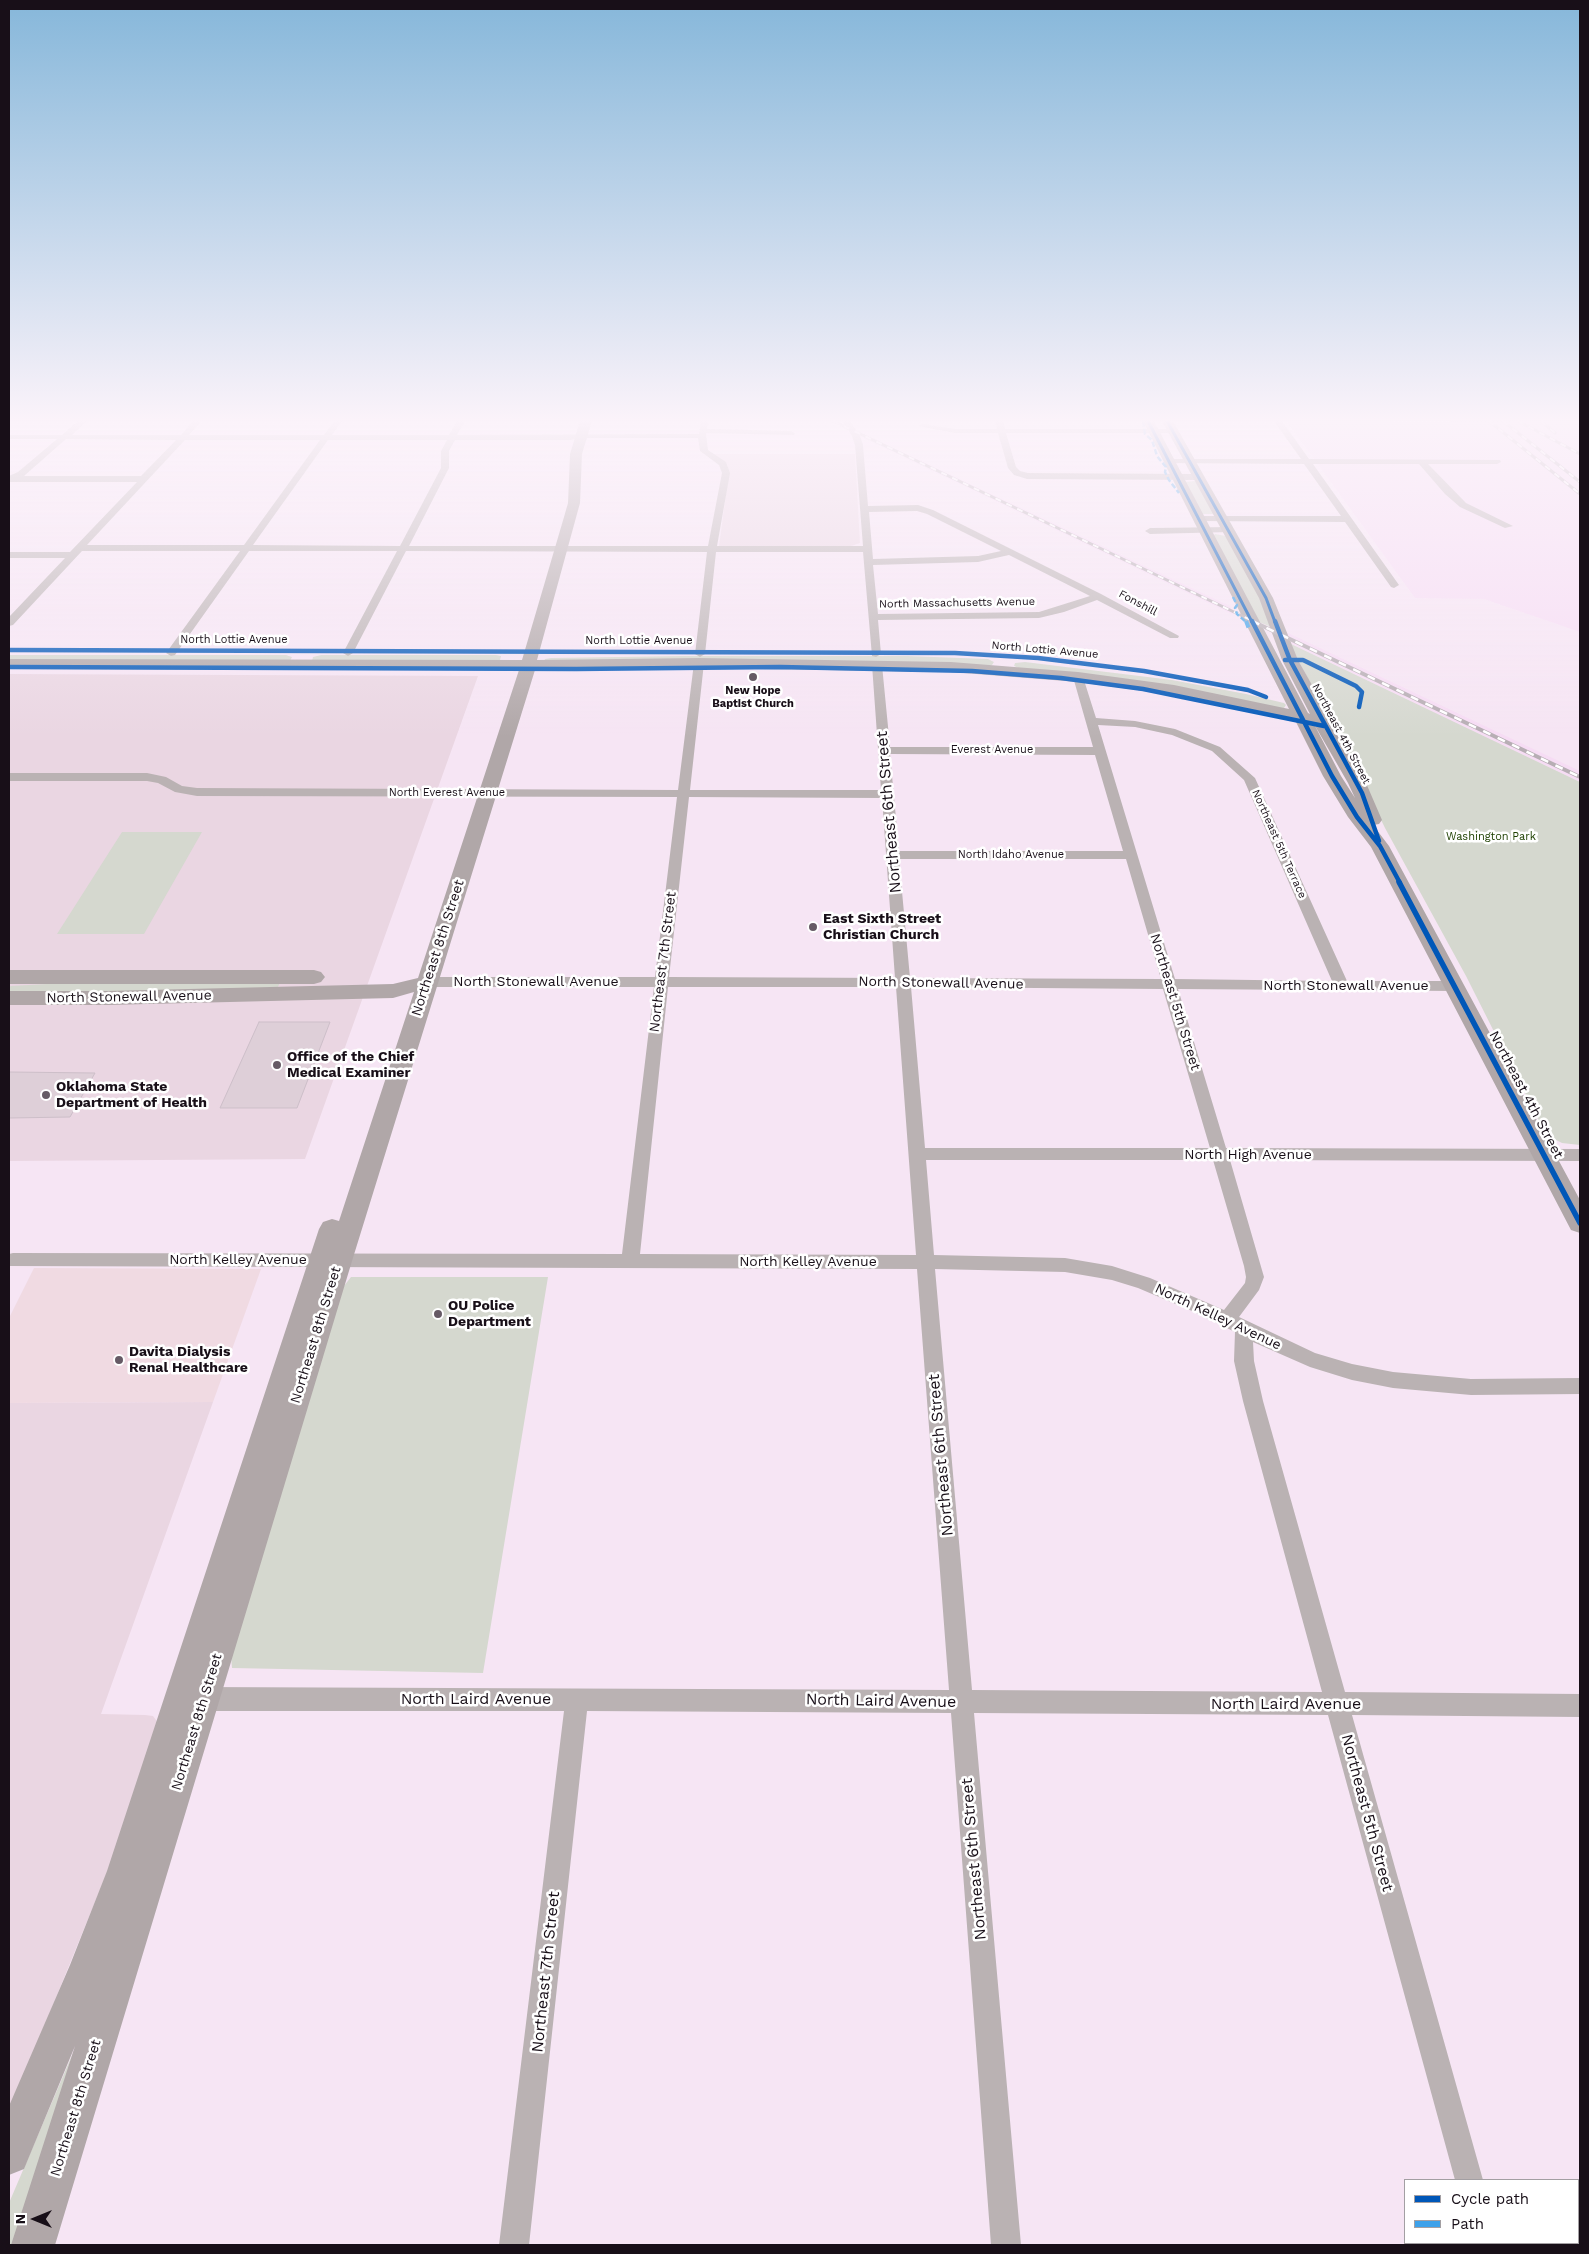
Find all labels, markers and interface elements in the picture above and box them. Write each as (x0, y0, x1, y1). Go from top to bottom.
street label: Fonshill (1116, 587, 1160, 619)
street label: North Massachusetts Avenue (879, 595, 1035, 611)
street label: North Lottie Avenue (180, 633, 288, 647)
street label: North Lottie Avenue (585, 634, 693, 648)
street label: North Lottie Avenue (991, 639, 1099, 661)
marker: New Hope Baptist Church (747, 671, 759, 683)
street label: Northeast 4th Street (1309, 682, 1373, 786)
place label: New Hope Baptist Church (712, 684, 794, 710)
street label: Northeast 6th Street (872, 730, 906, 894)
street label: Everest Avenue (951, 743, 1033, 757)
street label: North Everest Avenue (389, 786, 505, 800)
street label: Northeast 5th Terrace (1249, 788, 1309, 900)
park label: Washington Park (1446, 830, 1536, 844)
street label: North Idaho Avenue (958, 848, 1064, 862)
street label: Northeast 8th Street (408, 878, 468, 1018)
street label: Northeast 7th Street (646, 891, 680, 1033)
place label: East Sixth Street Christian Church (823, 911, 941, 944)
marker: East Sixth Street Christian Church (807, 921, 819, 933)
street label: Northeast 5th Street (1146, 932, 1204, 1072)
street label: North Stonewall Avenue (858, 973, 1024, 993)
street label: North Stonewall Avenue (453, 974, 619, 990)
street label: North Stonewall Avenue (1263, 978, 1429, 994)
street label: North Stonewall Avenue (46, 987, 212, 1007)
street label: Northeast 4th Street (1485, 1028, 1567, 1162)
place label: Office of the Chief Medical Examiner (287, 1049, 414, 1082)
marker: Office of the Chief Medical Examiner (271, 1059, 283, 1071)
place label: Oklahoma State Department of Health (56, 1079, 207, 1112)
marker: Oklahoma State Department of Health (40, 1089, 52, 1101)
street label: North High Avenue (1184, 1147, 1312, 1163)
street label: North Kelley Avenue (169, 1252, 307, 1268)
street label: North Kelley Avenue (739, 1254, 877, 1270)
street label: Northeast 8th Street (287, 1264, 345, 1406)
street label: North Kelley Avenue (1152, 1280, 1284, 1354)
place label: OU Police Department (448, 1298, 531, 1330)
marker: OU Police Department (432, 1308, 444, 1320)
place label: Davita Dialysis Renal Healthcare (129, 1344, 248, 1376)
marker: Davita Dialysis Renal Healthcare (113, 1354, 125, 1366)
street label: Northeast 6th Street (924, 1373, 958, 1537)
street label: Northeast 8th Street (168, 1651, 226, 1793)
street label: North Laird Avenue (401, 1689, 551, 1709)
street label: North Laird Avenue (806, 1690, 956, 1712)
street label: North Laird Avenue (1211, 1694, 1361, 1714)
street label: Northeast 5th Street (1337, 1732, 1397, 1894)
street label: Northeast 6th Street (957, 1777, 991, 1941)
street label: Northeast 7th Street (528, 1890, 564, 2054)
street label: Northeast 8th Street (47, 2037, 105, 2179)
legend (1404, 2179, 1579, 2244)
text: Cycle path (1451, 2190, 1529, 2208)
north arrow (10, 2194, 60, 2244)
text: N (12, 2214, 28, 2224)
text: Path (1451, 2215, 1484, 2233)

